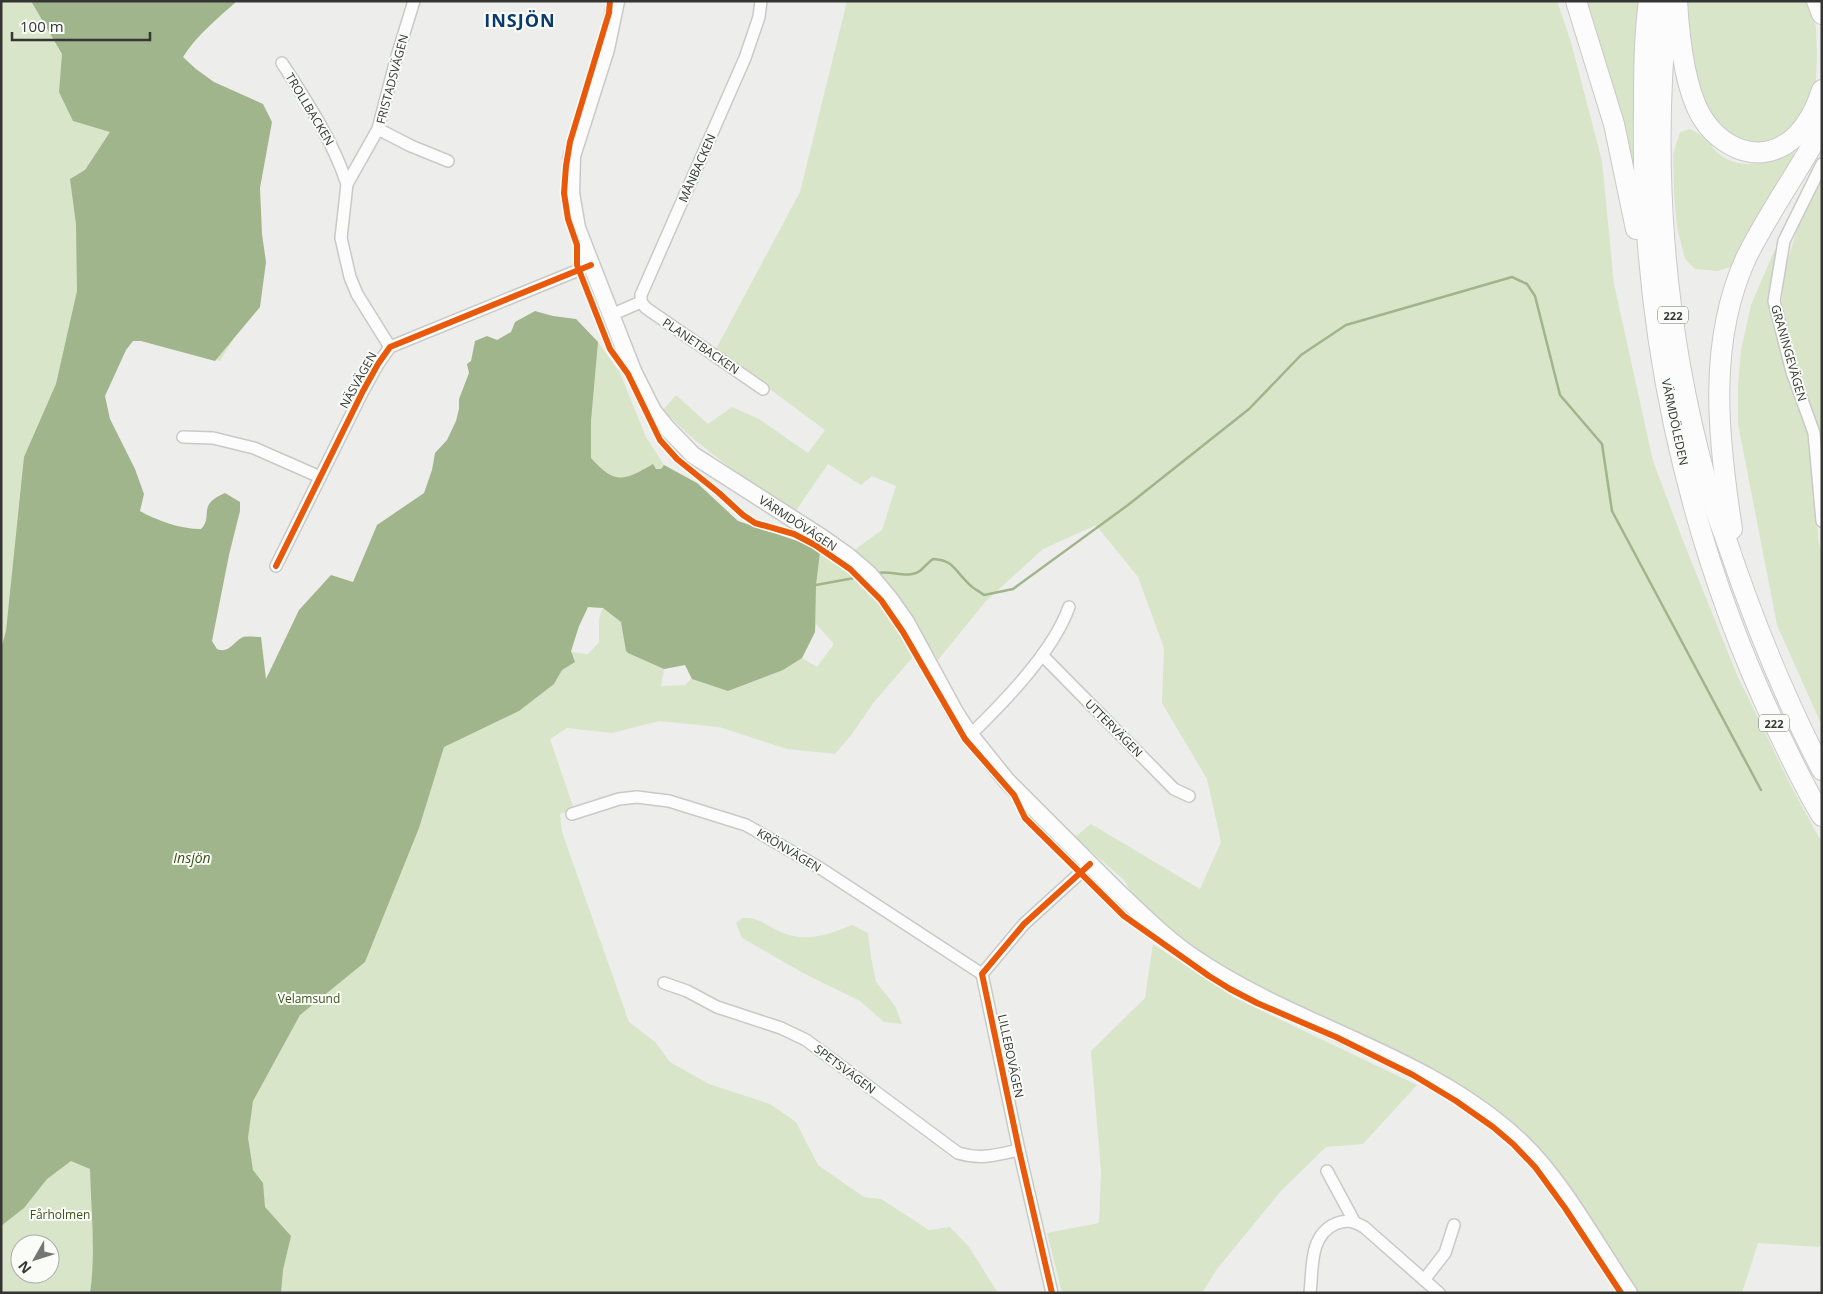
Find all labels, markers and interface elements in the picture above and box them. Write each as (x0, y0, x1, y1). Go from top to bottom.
district label: INSJÖN (484, 8, 556, 32)
scale bar (12, 10, 150, 42)
text: 100 m (20, 16, 64, 36)
street label: FRISTADSVÄGEN (372, 32, 412, 126)
street label: TROLLBACKEN (282, 70, 338, 148)
street label: MÅNBACKEN (674, 131, 720, 205)
street label: GRANINGEVÄGEN (1767, 303, 1811, 403)
road number: 222 (1658, 306, 1688, 324)
street label: PLANETBACKEN (659, 314, 743, 378)
street label: NÄSVÄGEN (335, 349, 381, 411)
street label: VÄRMDÖLEDEN (1658, 377, 1692, 467)
street label: VÄRMDÖVÄGEN (756, 491, 840, 555)
street label: UTTERVÄGEN (1081, 695, 1147, 761)
road number: 222 (1759, 714, 1789, 731)
street label: KRÖNVÄGEN (754, 824, 824, 876)
water label: Insjön (173, 848, 211, 867)
park label: Velamsund (278, 990, 340, 1007)
street label: LILLEBOVÄGEN (994, 1013, 1028, 1099)
street label: SPETSVÄGEN (811, 1040, 879, 1098)
park label: Fårholmen (30, 1206, 90, 1223)
north arrow (10, 1234, 60, 1284)
text: N (14, 1257, 35, 1278)

